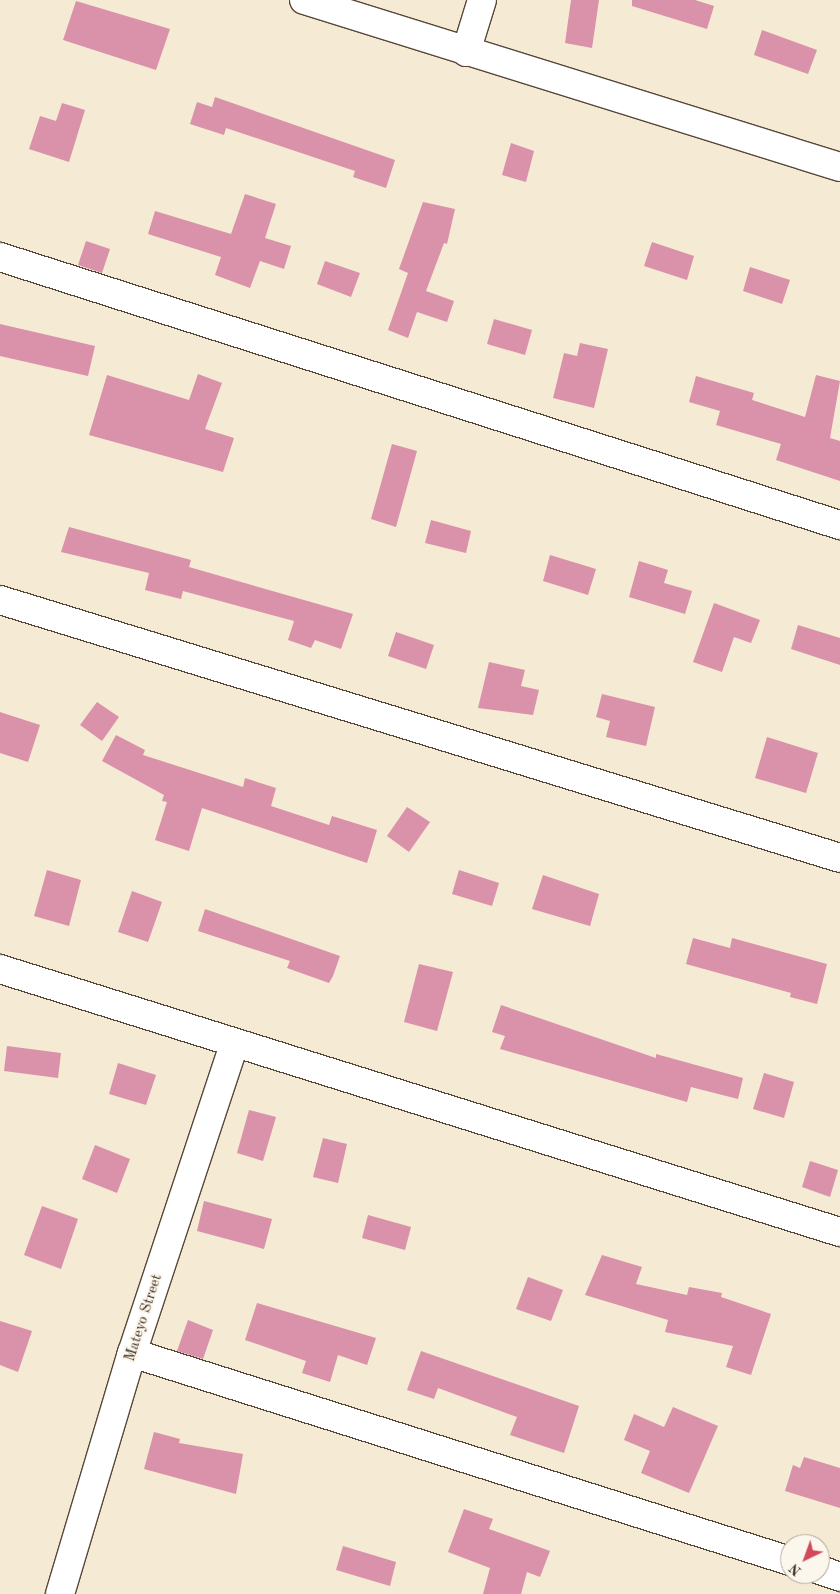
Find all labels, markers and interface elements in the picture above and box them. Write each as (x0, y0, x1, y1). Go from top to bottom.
street label: Mateyo Street (121, 1272, 167, 1364)
north arrow (780, 1534, 830, 1584)
text: N (787, 1561, 804, 1578)

